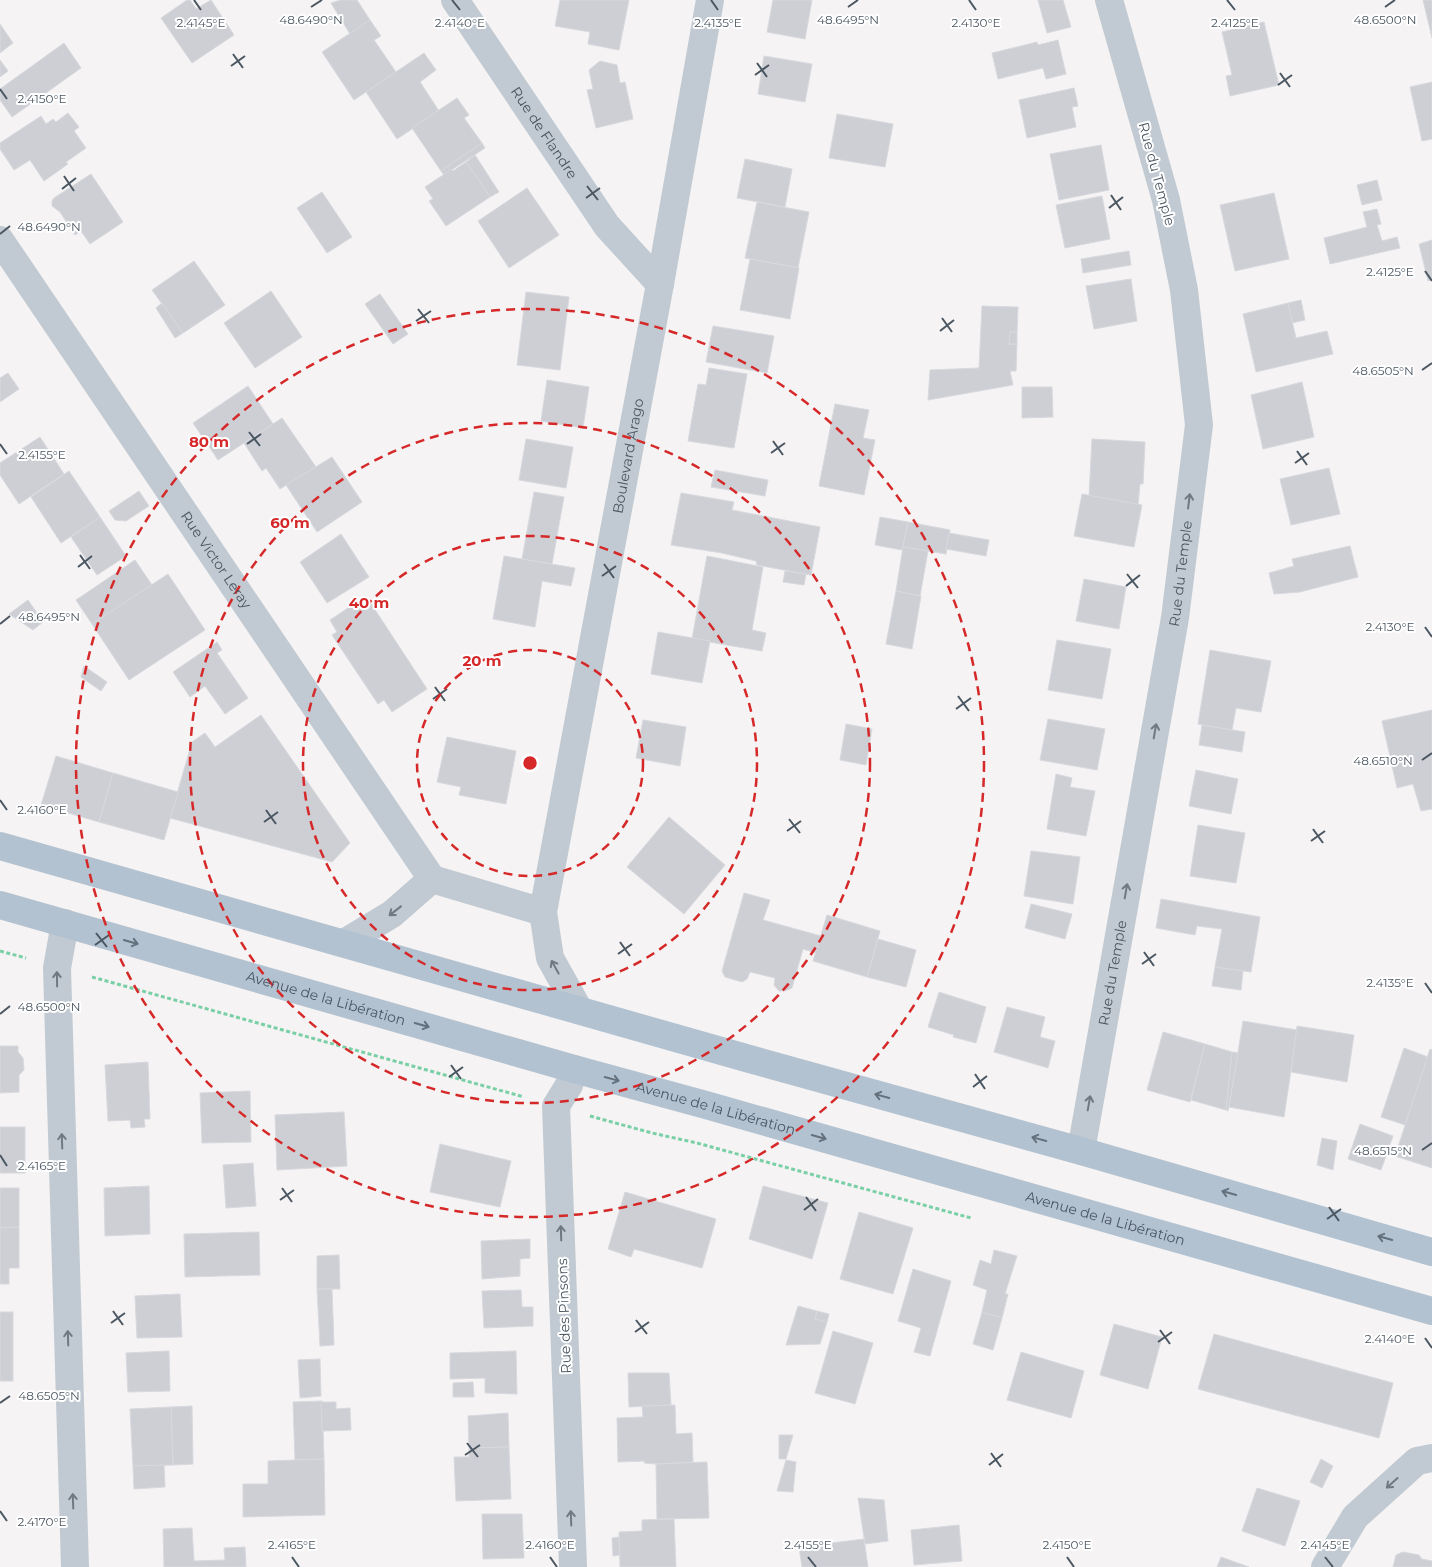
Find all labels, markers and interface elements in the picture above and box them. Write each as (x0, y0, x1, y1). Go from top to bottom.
text: 48.6490°N (279, 12, 343, 27)
text: 48.6495°N (817, 12, 879, 27)
text: 48.6500°N (1353, 12, 1417, 27)
text: 2.4145°E (177, 15, 225, 30)
text: 2.4140°E (435, 15, 485, 30)
text: 2.4135°E (694, 15, 742, 30)
text: 2.4130°E (951, 15, 1001, 30)
text: 2.4125°E (1211, 15, 1259, 30)
street label: Rue de Flandre (507, 83, 582, 182)
text: 2.4150°E (17, 91, 67, 106)
street label: Rue du Temple (1135, 120, 1179, 228)
text: 48.6490°N (17, 219, 81, 234)
text: 2.4125°E (1366, 264, 1414, 279)
text: 48.6505°N (1352, 363, 1414, 378)
street label: Boulevard Arago (608, 397, 648, 515)
text: 80 m (189, 432, 229, 451)
text: 2.4155°E (18, 447, 66, 462)
one-way arrow (1184, 493, 1194, 509)
street label: Rue Victor Leray (177, 508, 256, 612)
text: 60 m (270, 513, 310, 532)
street label: Rue du Temple (1165, 520, 1196, 628)
text: 40 m (349, 593, 389, 612)
text: 48.6495°N (18, 609, 80, 624)
text: 2.4130°E (1365, 619, 1415, 634)
text: 20 m (462, 651, 502, 670)
one-way arrow (1150, 723, 1160, 739)
text: 48.6510°N (1353, 753, 1413, 768)
centre of rings (521, 754, 539, 772)
text: 2.4160°E (17, 802, 67, 817)
one-way arrow (1122, 883, 1132, 899)
one-way arrow (388, 906, 402, 916)
street label: Rue du Temple (1094, 919, 1131, 1027)
one-way arrow (123, 938, 139, 947)
one-way arrow (550, 961, 560, 975)
street label: Avenue de la Libération (244, 967, 408, 1029)
one-way arrow (52, 971, 62, 987)
text: 2.4135°E (1366, 975, 1414, 990)
text: 48.6500°N (17, 999, 81, 1014)
one-way arrow (413, 1021, 429, 1031)
one-way arrow (603, 1075, 619, 1084)
street label: Avenue de la Libération (634, 1077, 798, 1139)
one-way arrow (875, 1091, 891, 1100)
one-way arrow (1084, 1095, 1094, 1111)
one-way arrow (811, 1132, 827, 1142)
one-way arrow (57, 1133, 67, 1150)
one-way arrow (1032, 1134, 1048, 1143)
text: 48.6515°N (1354, 1143, 1412, 1158)
text: 2.4165°E (18, 1158, 66, 1173)
street label: Avenue de la Libération (1024, 1187, 1187, 1250)
one-way arrow (1221, 1188, 1237, 1198)
one-way arrow (556, 1226, 566, 1242)
one-way arrow (1378, 1233, 1394, 1243)
street label: Rue des Pinsons (553, 1258, 575, 1374)
one-way arrow (63, 1331, 73, 1347)
text: 2.4140°E (1365, 1331, 1415, 1346)
text: 48.6505°N (18, 1388, 80, 1403)
one-way arrow (1386, 1478, 1399, 1489)
one-way arrow (68, 1493, 78, 1510)
one-way arrow (567, 1511, 576, 1527)
text: 2.4170°E (17, 1514, 67, 1529)
text: 2.4165°E (268, 1537, 316, 1552)
text: 2.4160°E (525, 1537, 575, 1552)
text: 2.4155°E (784, 1537, 832, 1552)
text: 2.4150°E (1042, 1537, 1092, 1552)
text: 2.4145°E (1301, 1537, 1349, 1552)

